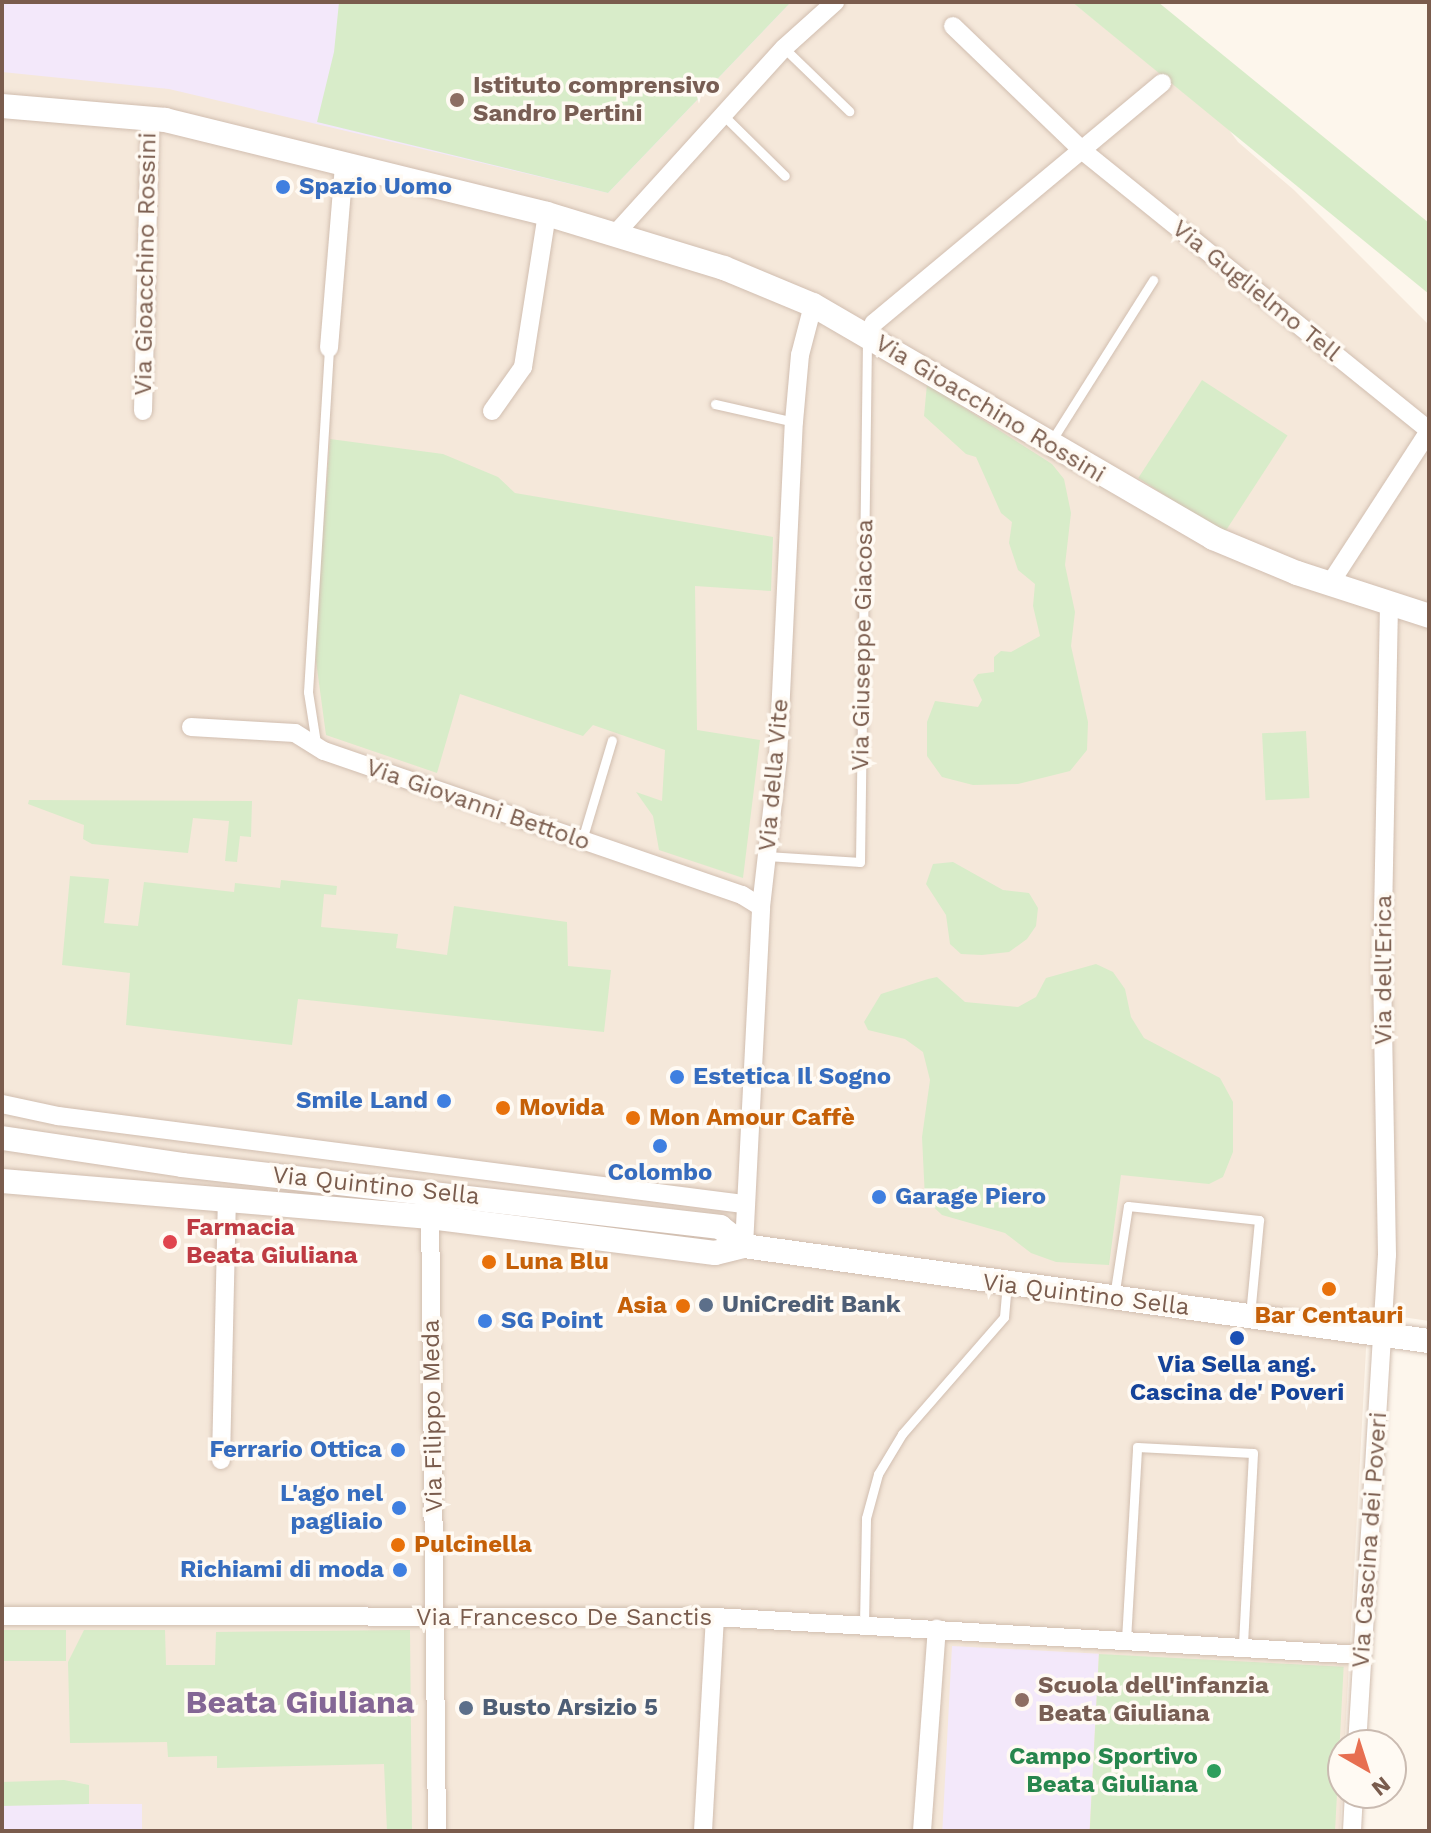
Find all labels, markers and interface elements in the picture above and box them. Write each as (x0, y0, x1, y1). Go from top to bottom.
place label: Istituto comprensivo Sandro Pertini (473, 72, 720, 128)
marker: Istituto comprensivo Sandro Pertini (448, 91, 466, 109)
street label: Via Gioacchino Rossini (129, 132, 163, 396)
place label: Spazio Uomo (299, 173, 452, 201)
marker: Spazio Uomo (274, 178, 292, 196)
street label: Via Guglielmo Tell (1166, 214, 1346, 368)
street label: Via Gioacchino Rossini (869, 329, 1111, 489)
street label: Via Giuseppe Giacosa (846, 519, 880, 771)
street label: Via della Vite (753, 697, 795, 853)
street label: Via Giovanni Bettolo (362, 753, 594, 857)
street label: Via dell'Erica (1370, 895, 1398, 1045)
place label: Estetica Il Sogno (693, 1063, 892, 1091)
marker: Estetica Il Sogno (668, 1068, 686, 1086)
place label: Smile Land (296, 1087, 428, 1115)
marker: Smile Land (435, 1092, 453, 1110)
place label: Movida (519, 1094, 604, 1122)
marker: Movida (494, 1099, 512, 1117)
place label: Mon Amour Caffè (649, 1104, 856, 1132)
marker: Mon Amour Caffè (624, 1109, 642, 1127)
marker: Colombo (651, 1137, 669, 1155)
place label: Colombo (608, 1159, 712, 1187)
street label: Via Quintino Sella (271, 1161, 481, 1211)
place label: Garage Piero (895, 1183, 1046, 1211)
marker: Garage Piero (870, 1188, 888, 1206)
place label: Farmacia Beata Giuliana (186, 1214, 358, 1270)
marker: Farmacia Beata Giuliana (161, 1233, 179, 1251)
place label: Luna Blu (505, 1248, 609, 1276)
marker: Luna Blu (480, 1253, 498, 1271)
street label: Via Quintino Sella (981, 1268, 1191, 1322)
marker: Bar Centauri (1320, 1280, 1338, 1298)
place label: UniCredit Bank (722, 1291, 901, 1319)
place label: Asia (617, 1292, 667, 1320)
marker: UniCredit Bank (697, 1296, 715, 1314)
marker: Asia (674, 1297, 692, 1315)
place label: Bar Centauri (1254, 1302, 1404, 1330)
place label: SG Point (501, 1307, 603, 1335)
marker: SG Point (476, 1312, 494, 1330)
street label: Via Filippo Meda (417, 1319, 449, 1513)
marker: Via Sella ang. Cascina de' Poveri (1228, 1329, 1246, 1347)
place label: Via Sella ang. Cascina de' Poveri (1130, 1351, 1344, 1407)
street label: Via Cascina dei Poveri (1347, 1410, 1393, 1670)
place label: Ferrario Ottica (209, 1436, 382, 1464)
marker: Ferrario Ottica (389, 1441, 407, 1459)
place label: L'ago nel pagliaio (280, 1480, 383, 1536)
marker: L'ago nel pagliaio (390, 1499, 408, 1517)
place label: Pulcinella (414, 1531, 532, 1559)
marker: Pulcinella (389, 1536, 407, 1554)
place label: Richiami di moda (180, 1556, 384, 1584)
marker: Richiami di moda (391, 1561, 409, 1579)
street label: Via Francesco De Sanctis (416, 1604, 712, 1632)
place label: Scuola dell'infanzia Beata Giuliana (1038, 1672, 1269, 1728)
district label: Beata Giuliana (185, 1683, 415, 1721)
marker: Scuola dell'infanzia Beata Giuliana (1013, 1691, 1031, 1709)
place label: Busto Arsizio 5 (482, 1694, 659, 1722)
marker: Busto Arsizio 5 (457, 1699, 475, 1717)
north arrow (1327, 1729, 1407, 1809)
place label: Campo Sportivo Beata Giuliana (1009, 1743, 1198, 1799)
marker: Campo Sportivo Beata Giuliana (1205, 1762, 1223, 1780)
text: N (1367, 1772, 1395, 1801)

